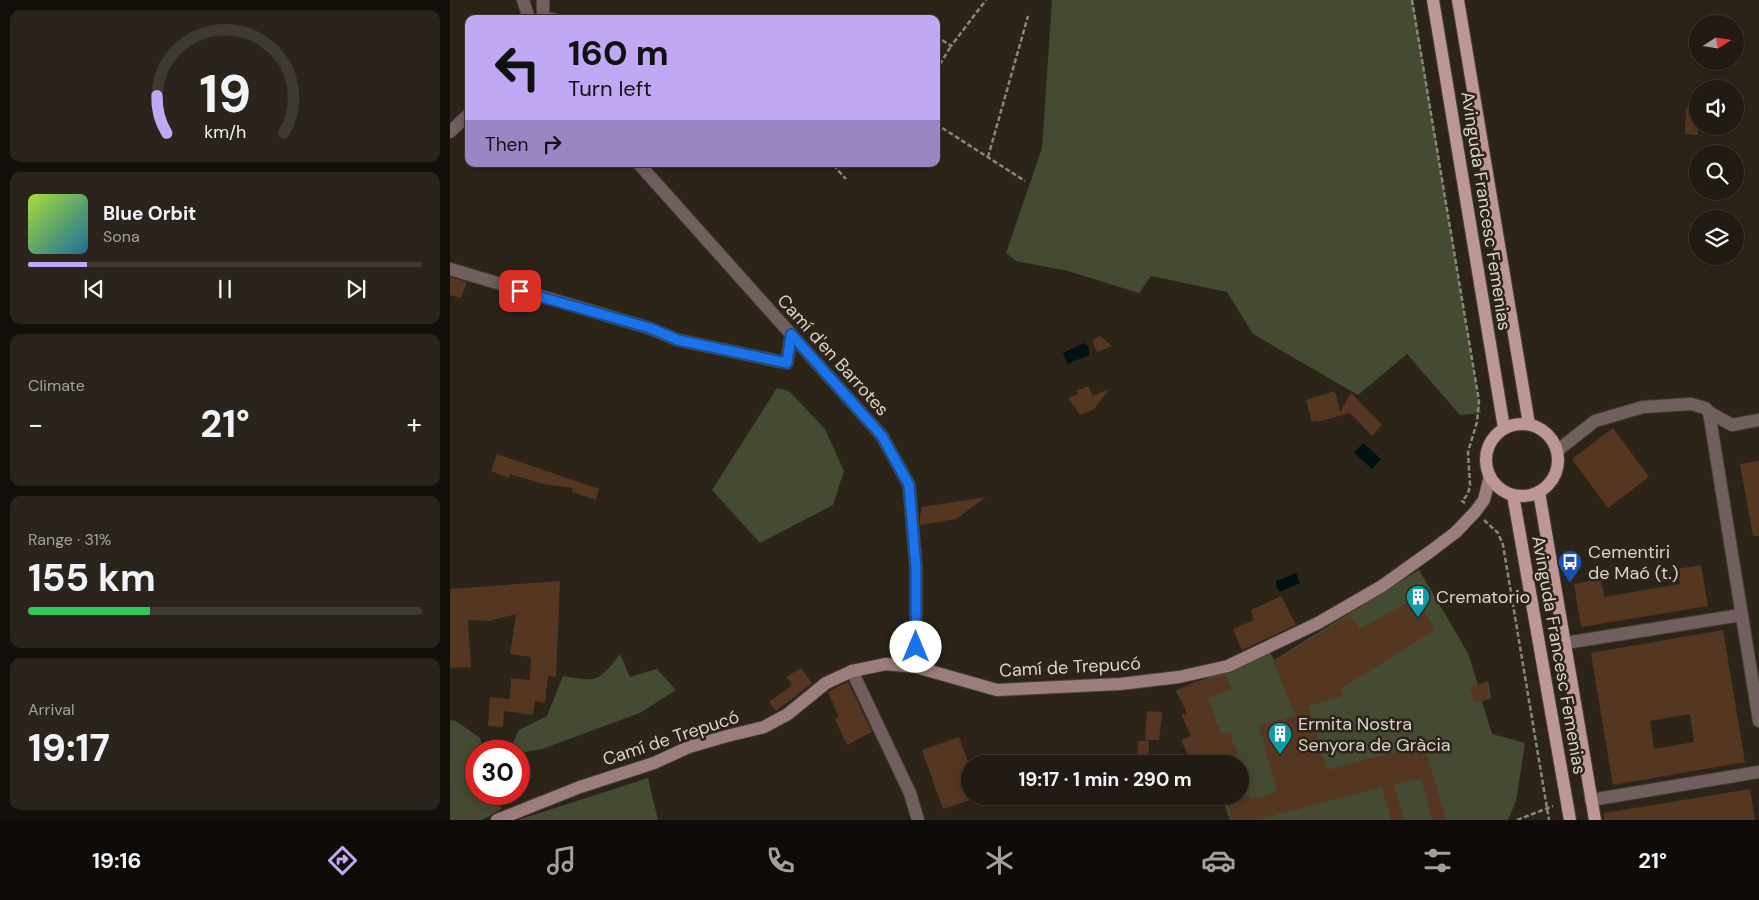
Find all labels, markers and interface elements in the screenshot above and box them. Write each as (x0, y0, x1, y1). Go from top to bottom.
north arrow (1689, 15, 1744, 70)
map controls (1689, 15, 1744, 265)
text: 160 m (568, 30, 669, 76)
icon: left (485, 35, 550, 100)
text: 19 (199, 60, 251, 128)
text: Turn left (568, 74, 652, 103)
button: sound (1689, 80, 1744, 135)
street label: Avinguda Francesc Femenias (1455, 90, 1517, 332)
text: km/h (204, 120, 246, 144)
icon: right (538, 130, 566, 158)
text: Then (485, 132, 528, 157)
button: search (1689, 145, 1744, 200)
text: Blue Orbit (103, 201, 196, 226)
button: layers (1689, 210, 1744, 265)
text: Sona (103, 226, 140, 247)
pin (499, 270, 541, 312)
icon: previous (80, 275, 108, 303)
icon: pause (211, 275, 239, 303)
icon: next (342, 275, 370, 303)
icon: arrive (506, 277, 534, 305)
street label: Camí d'en Barrotes (772, 289, 894, 421)
text: Climate (28, 375, 85, 396)
text: 21° (200, 399, 250, 449)
text: − (28, 406, 43, 443)
text: + (407, 406, 422, 443)
text: Range · 31% (28, 529, 111, 550)
street label: Avinguda Francesc Femenias (1526, 534, 1592, 776)
place label: Cementiri de Maó (t.) (1588, 540, 1678, 585)
bus stop icon: Cementiri de Maó (t.) (1557, 549, 1583, 583)
text: 155 km (28, 553, 156, 603)
building icon: Crematorio (1405, 584, 1431, 618)
place label: Crematorio (1436, 585, 1530, 609)
position arrow (889, 620, 941, 672)
street label: Camí de Trepucó (998, 651, 1142, 683)
text: Arrival (28, 699, 75, 720)
street label: Camí de Trepucó (600, 705, 742, 771)
place label: Ermita Nostra Senyora de Gràcia (1298, 712, 1451, 757)
building icon: Ermita Nostra Senyora de Gràcia (1267, 721, 1293, 755)
text: 19:17 (28, 723, 110, 773)
speed limit sign: 30 (465, 740, 530, 805)
text: 19:17 · 1 min · 290 m (1018, 767, 1192, 792)
icon: directions (325, 843, 360, 878)
icon: music (544, 843, 579, 878)
icon: phone (763, 843, 798, 878)
icon: climate (982, 843, 1017, 878)
icon: car (1201, 843, 1236, 878)
icon: filters (1420, 843, 1455, 878)
text: 19:16 (92, 846, 141, 875)
text: 21° (1638, 846, 1667, 875)

